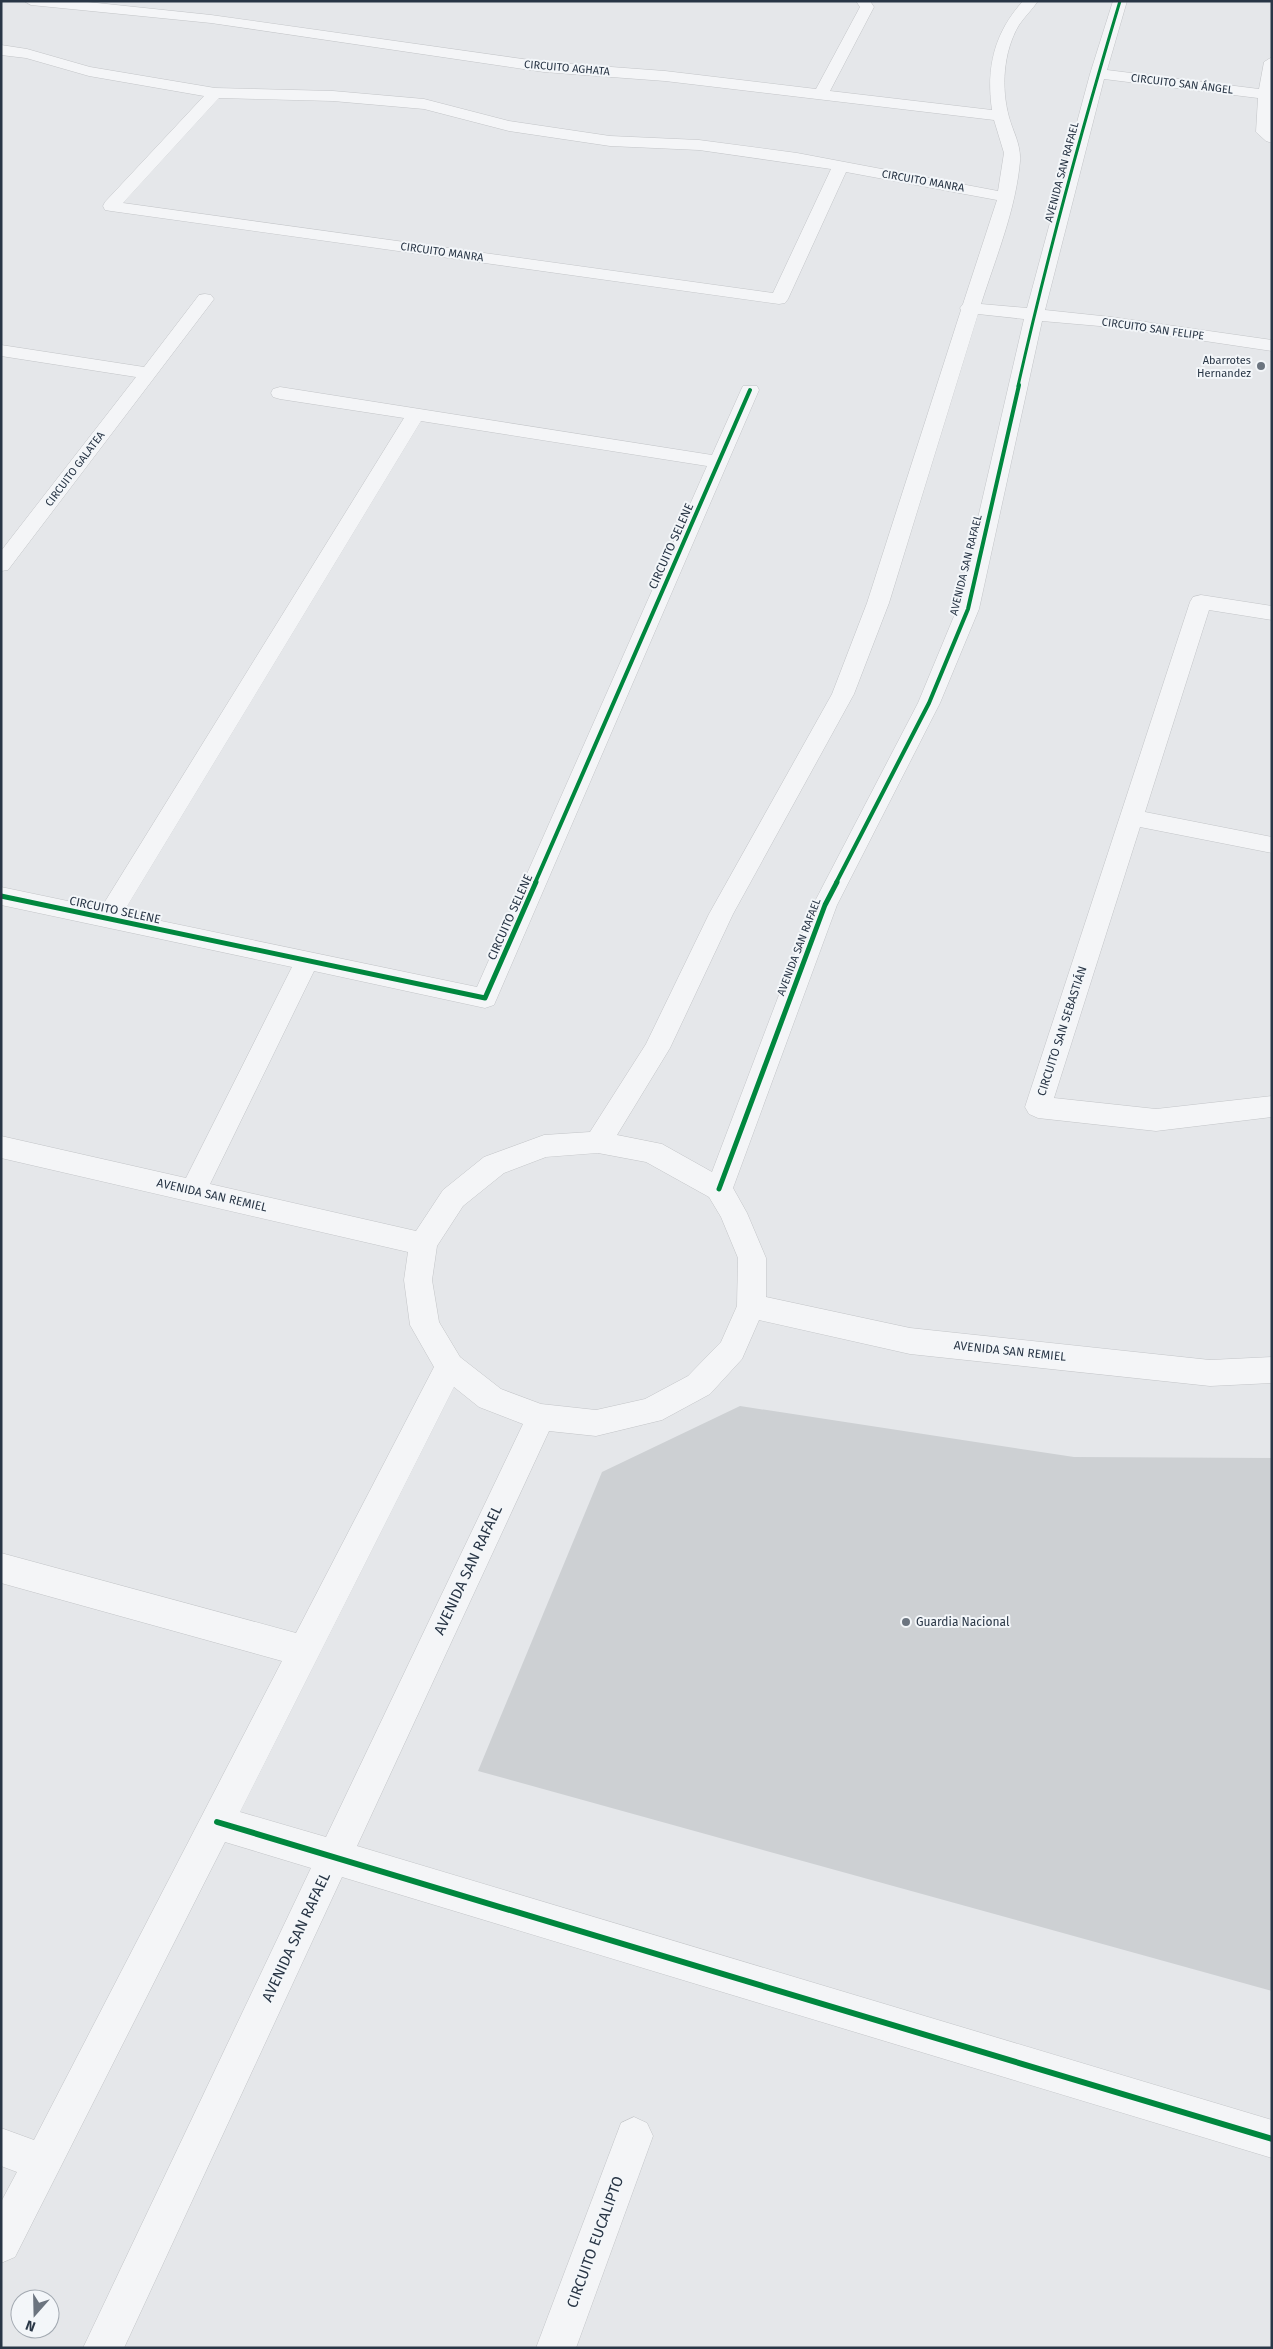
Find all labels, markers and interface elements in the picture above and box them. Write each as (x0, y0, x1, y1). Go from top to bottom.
street label: CIRCUITO AGHATA (524, 58, 611, 78)
street label: CIRCUITO SAN ÁNGEL (1130, 70, 1235, 97)
street label: AVENIDA SAN RAFAEL (1042, 120, 1082, 224)
street label: CIRCUITO MANRA (881, 167, 966, 195)
street label: CIRCUITO MANRA (400, 240, 485, 264)
street label: CIRCUITO SAN FELIPE (1101, 315, 1205, 343)
place label: Abarrotes Hernandez (1197, 354, 1251, 380)
marker: Abarrotes Hernandez (1255, 360, 1267, 372)
street label: CIRCUITO GALATEA (43, 428, 108, 509)
street label: CIRCUITO SELENE (646, 501, 696, 591)
street label: AVENIDA SAN RAFAEL (947, 513, 985, 617)
street label: CIRCUITO SELENE (485, 872, 535, 962)
street label: CIRCUITO SELENE (68, 894, 162, 926)
street label: AVENIDA SAN RAFAEL (774, 896, 824, 998)
street label: CIRCUITO SAN SEBASTIÁN (1033, 964, 1090, 1098)
street label: AVENIDA SAN REMIEL (155, 1175, 269, 1215)
street label: AVENIDA SAN REMIEL (953, 1338, 1067, 1364)
street label: AVENIDA SAN RAFAEL (430, 1502, 506, 1638)
place label: Guardia Nacional (916, 1615, 1010, 1629)
marker: Guardia Nacional (900, 1616, 912, 1628)
street label: AVENIDA SAN RAFAEL (258, 1869, 334, 2005)
street label: CIRCUITO EUCALIPTO (563, 2174, 627, 2310)
north arrow (10, 2289, 60, 2339)
text: N (23, 2316, 38, 2335)

